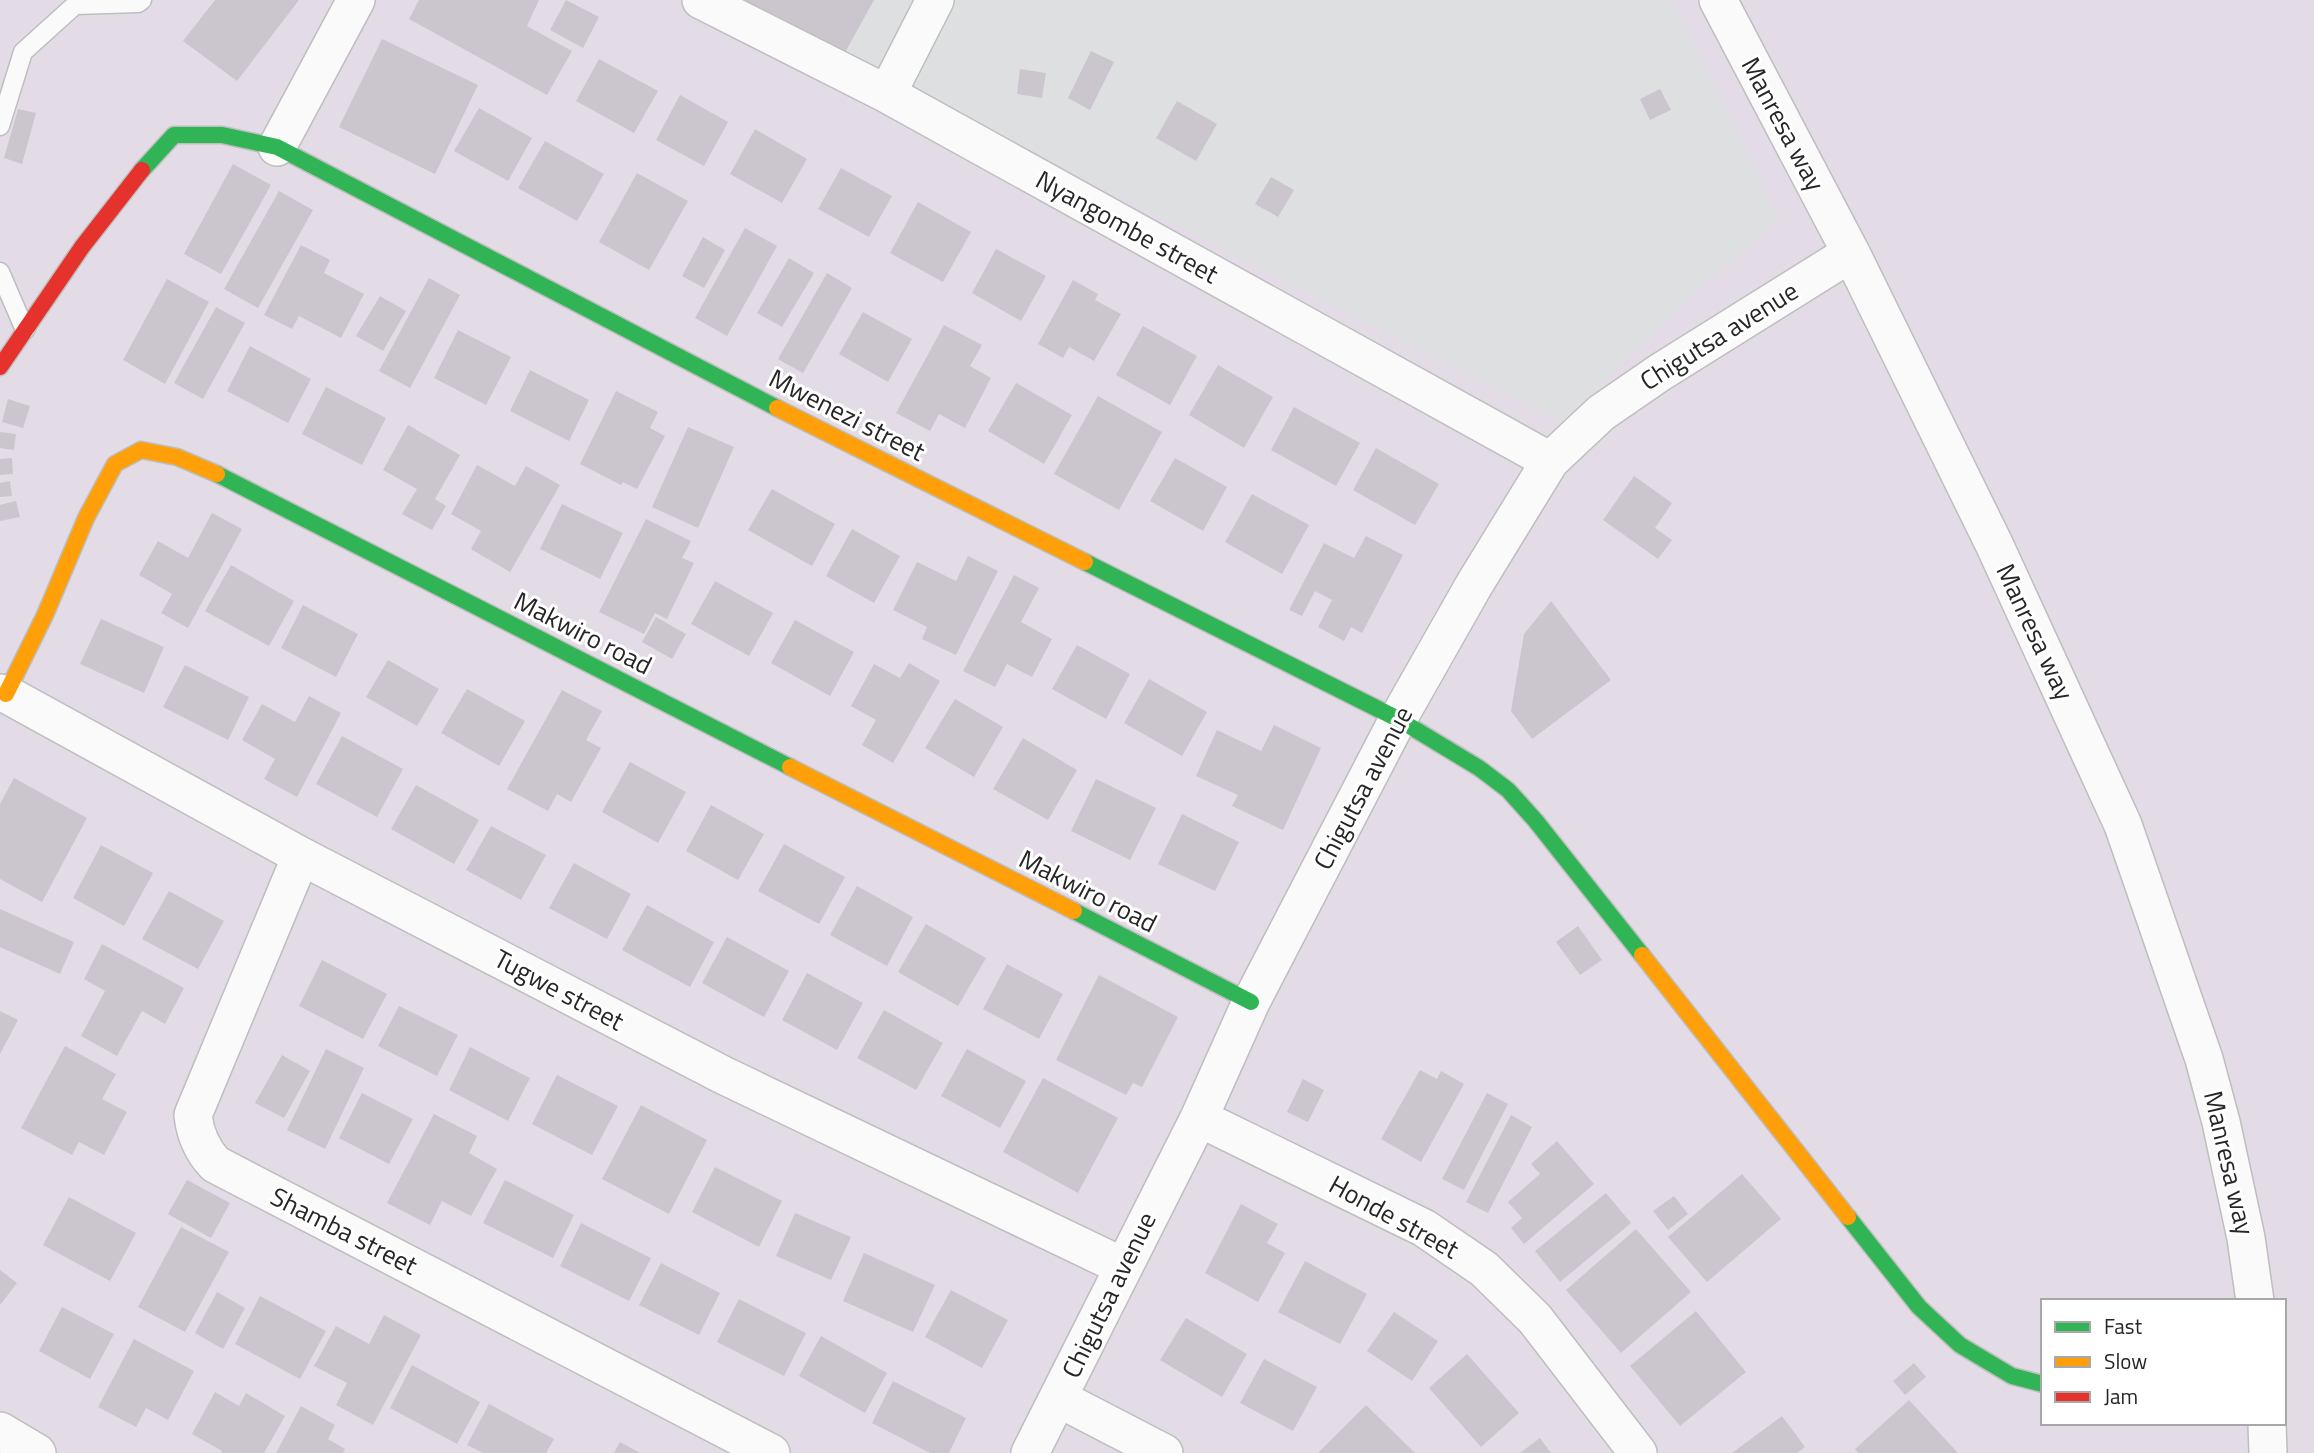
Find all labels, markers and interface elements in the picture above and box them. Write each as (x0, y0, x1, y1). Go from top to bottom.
street label: Manresa way (1732, 50, 1835, 198)
street label: Nyangombe street (1029, 160, 1226, 293)
street label: Chigutsa avenue (1632, 271, 1805, 400)
street label: Mwenezi street (763, 359, 932, 471)
street label: Manresa way (1987, 557, 2084, 706)
street label: Makwiro road (507, 581, 659, 684)
street label: Chigutsa avenue (1303, 699, 1422, 876)
street label: Makwiro road (1012, 839, 1164, 942)
street label: Tugwe street (487, 939, 631, 1040)
street label: Manresa way (2194, 1087, 2265, 1239)
street label: Honde street (1322, 1165, 1466, 1268)
street label: Shamba street (264, 1177, 425, 1284)
street label: Chigutsa avenue (1052, 1205, 1166, 1384)
legend (2041, 1299, 2286, 1425)
text: Fast (2104, 1310, 2143, 1342)
text: Slow (2104, 1345, 2147, 1377)
text: Jam (2104, 1380, 2138, 1412)

